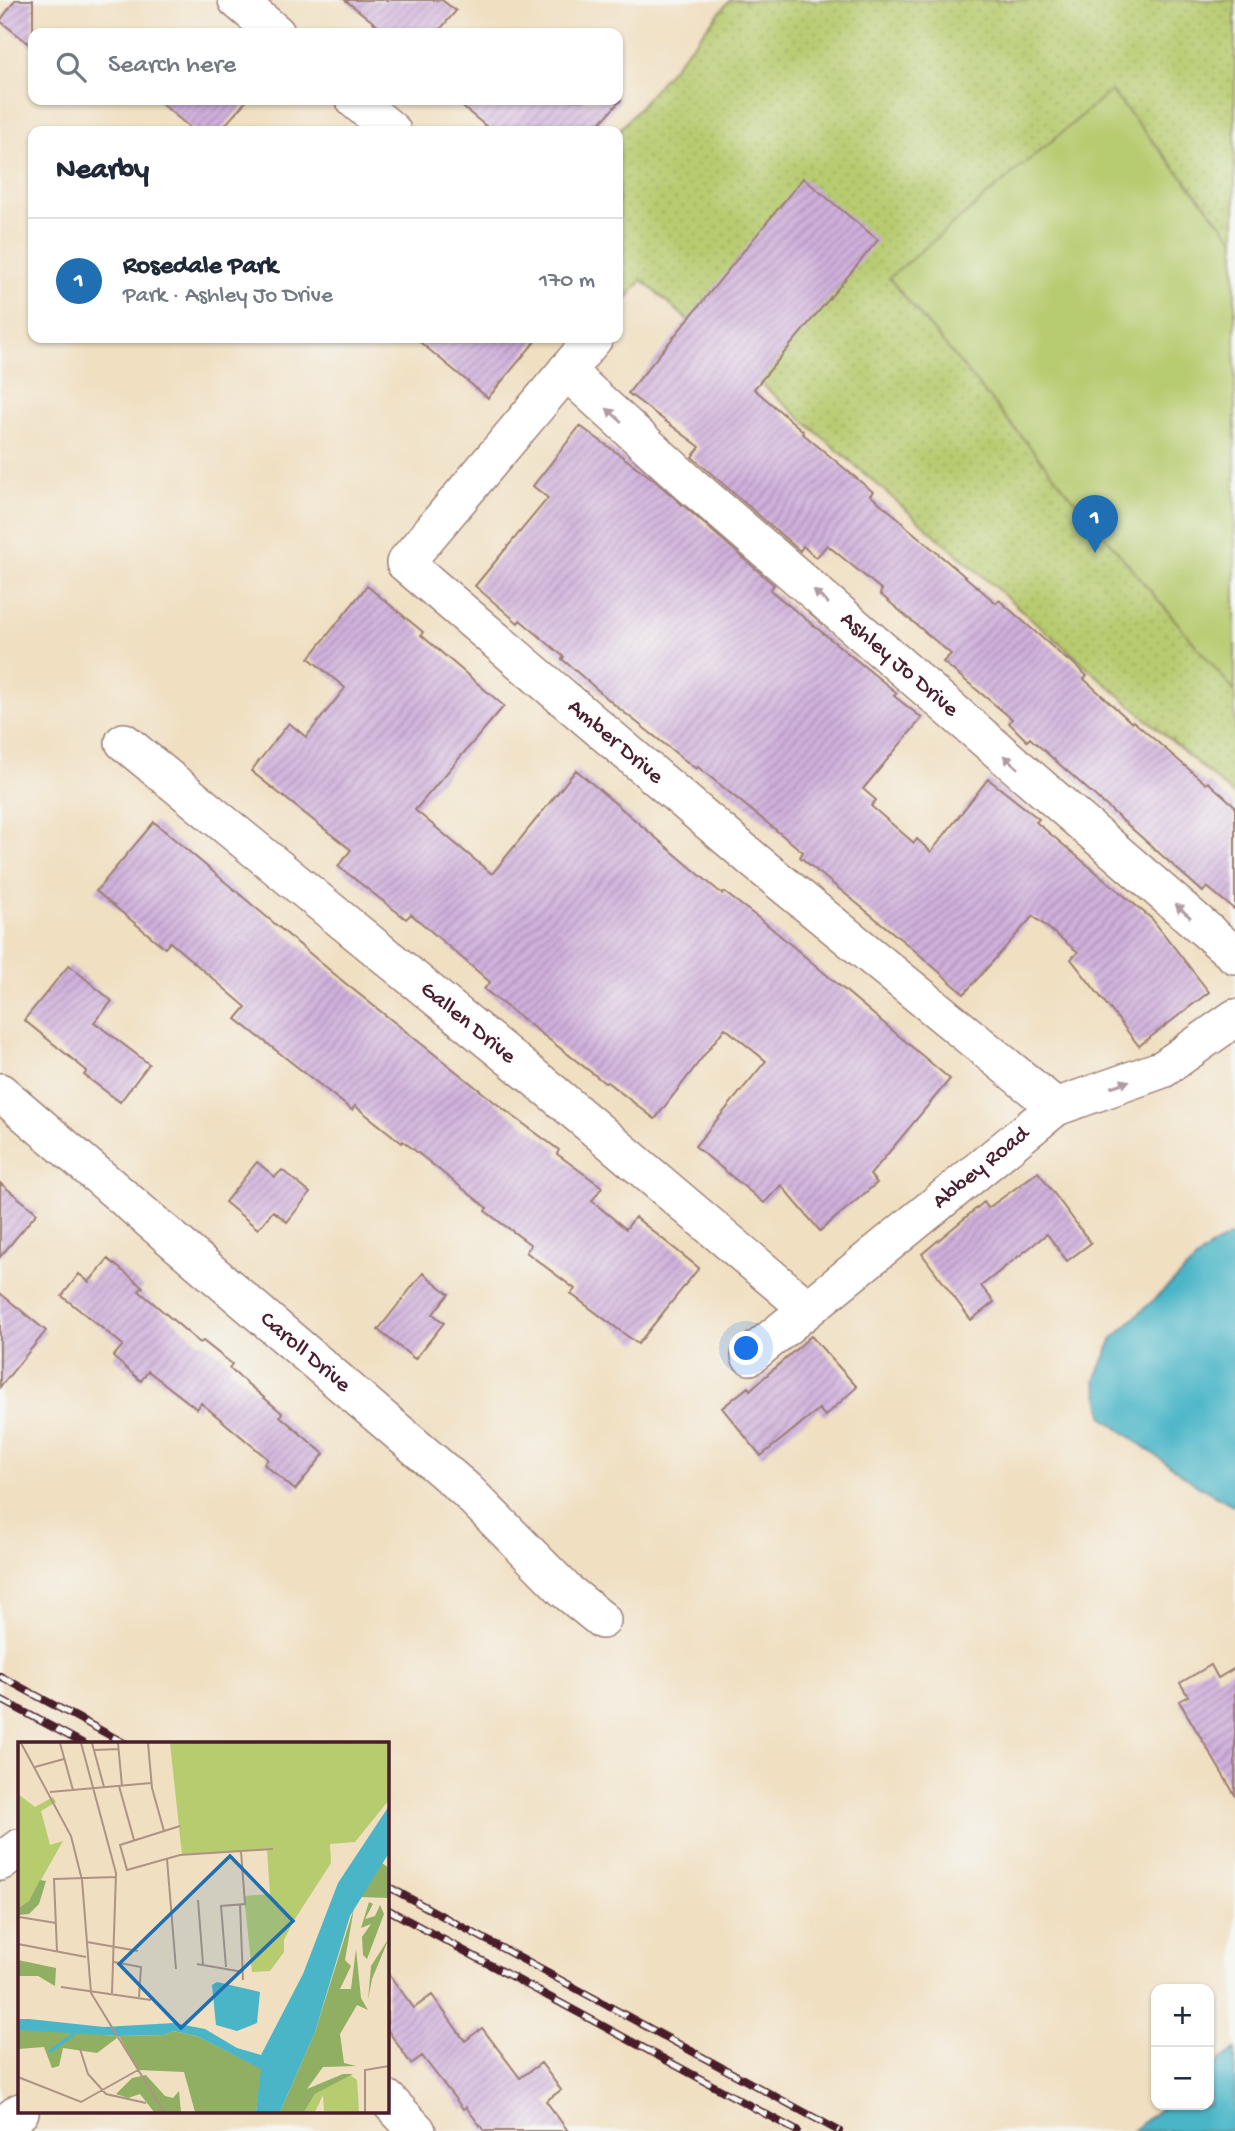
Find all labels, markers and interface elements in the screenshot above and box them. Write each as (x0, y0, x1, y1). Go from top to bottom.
search box (28, 28, 623, 105)
icon: search (52, 48, 90, 86)
text: Search here (108, 51, 236, 82)
text: Nearby (56, 154, 149, 189)
text: Rosedale Park (123, 252, 278, 283)
text: 1 (74, 268, 84, 295)
text: 170 m (539, 268, 595, 295)
text: Park · Ashley Jo Drive (123, 283, 333, 310)
one-way arrow (605, 407, 623, 423)
pin: 1 (1072, 495, 1118, 553)
one-way arrow (812, 589, 830, 605)
street label: Ashley Jo Drive (834, 606, 965, 724)
street label: Amber Drive (562, 694, 670, 791)
one-way arrow (1003, 755, 1020, 770)
one-way arrow (1175, 904, 1192, 919)
street label: Gallen Drive (414, 976, 522, 1071)
one-way arrow (1109, 1079, 1130, 1090)
street label: Abbey Road (927, 1120, 1036, 1215)
street label: Caroll Drive (254, 1306, 357, 1400)
your location (729, 1331, 763, 1365)
inset map (18, 1742, 388, 2114)
map controls (1151, 1984, 1214, 2110)
button: + (1151, 1984, 1214, 2047)
button: − (1151, 2047, 1214, 2110)

